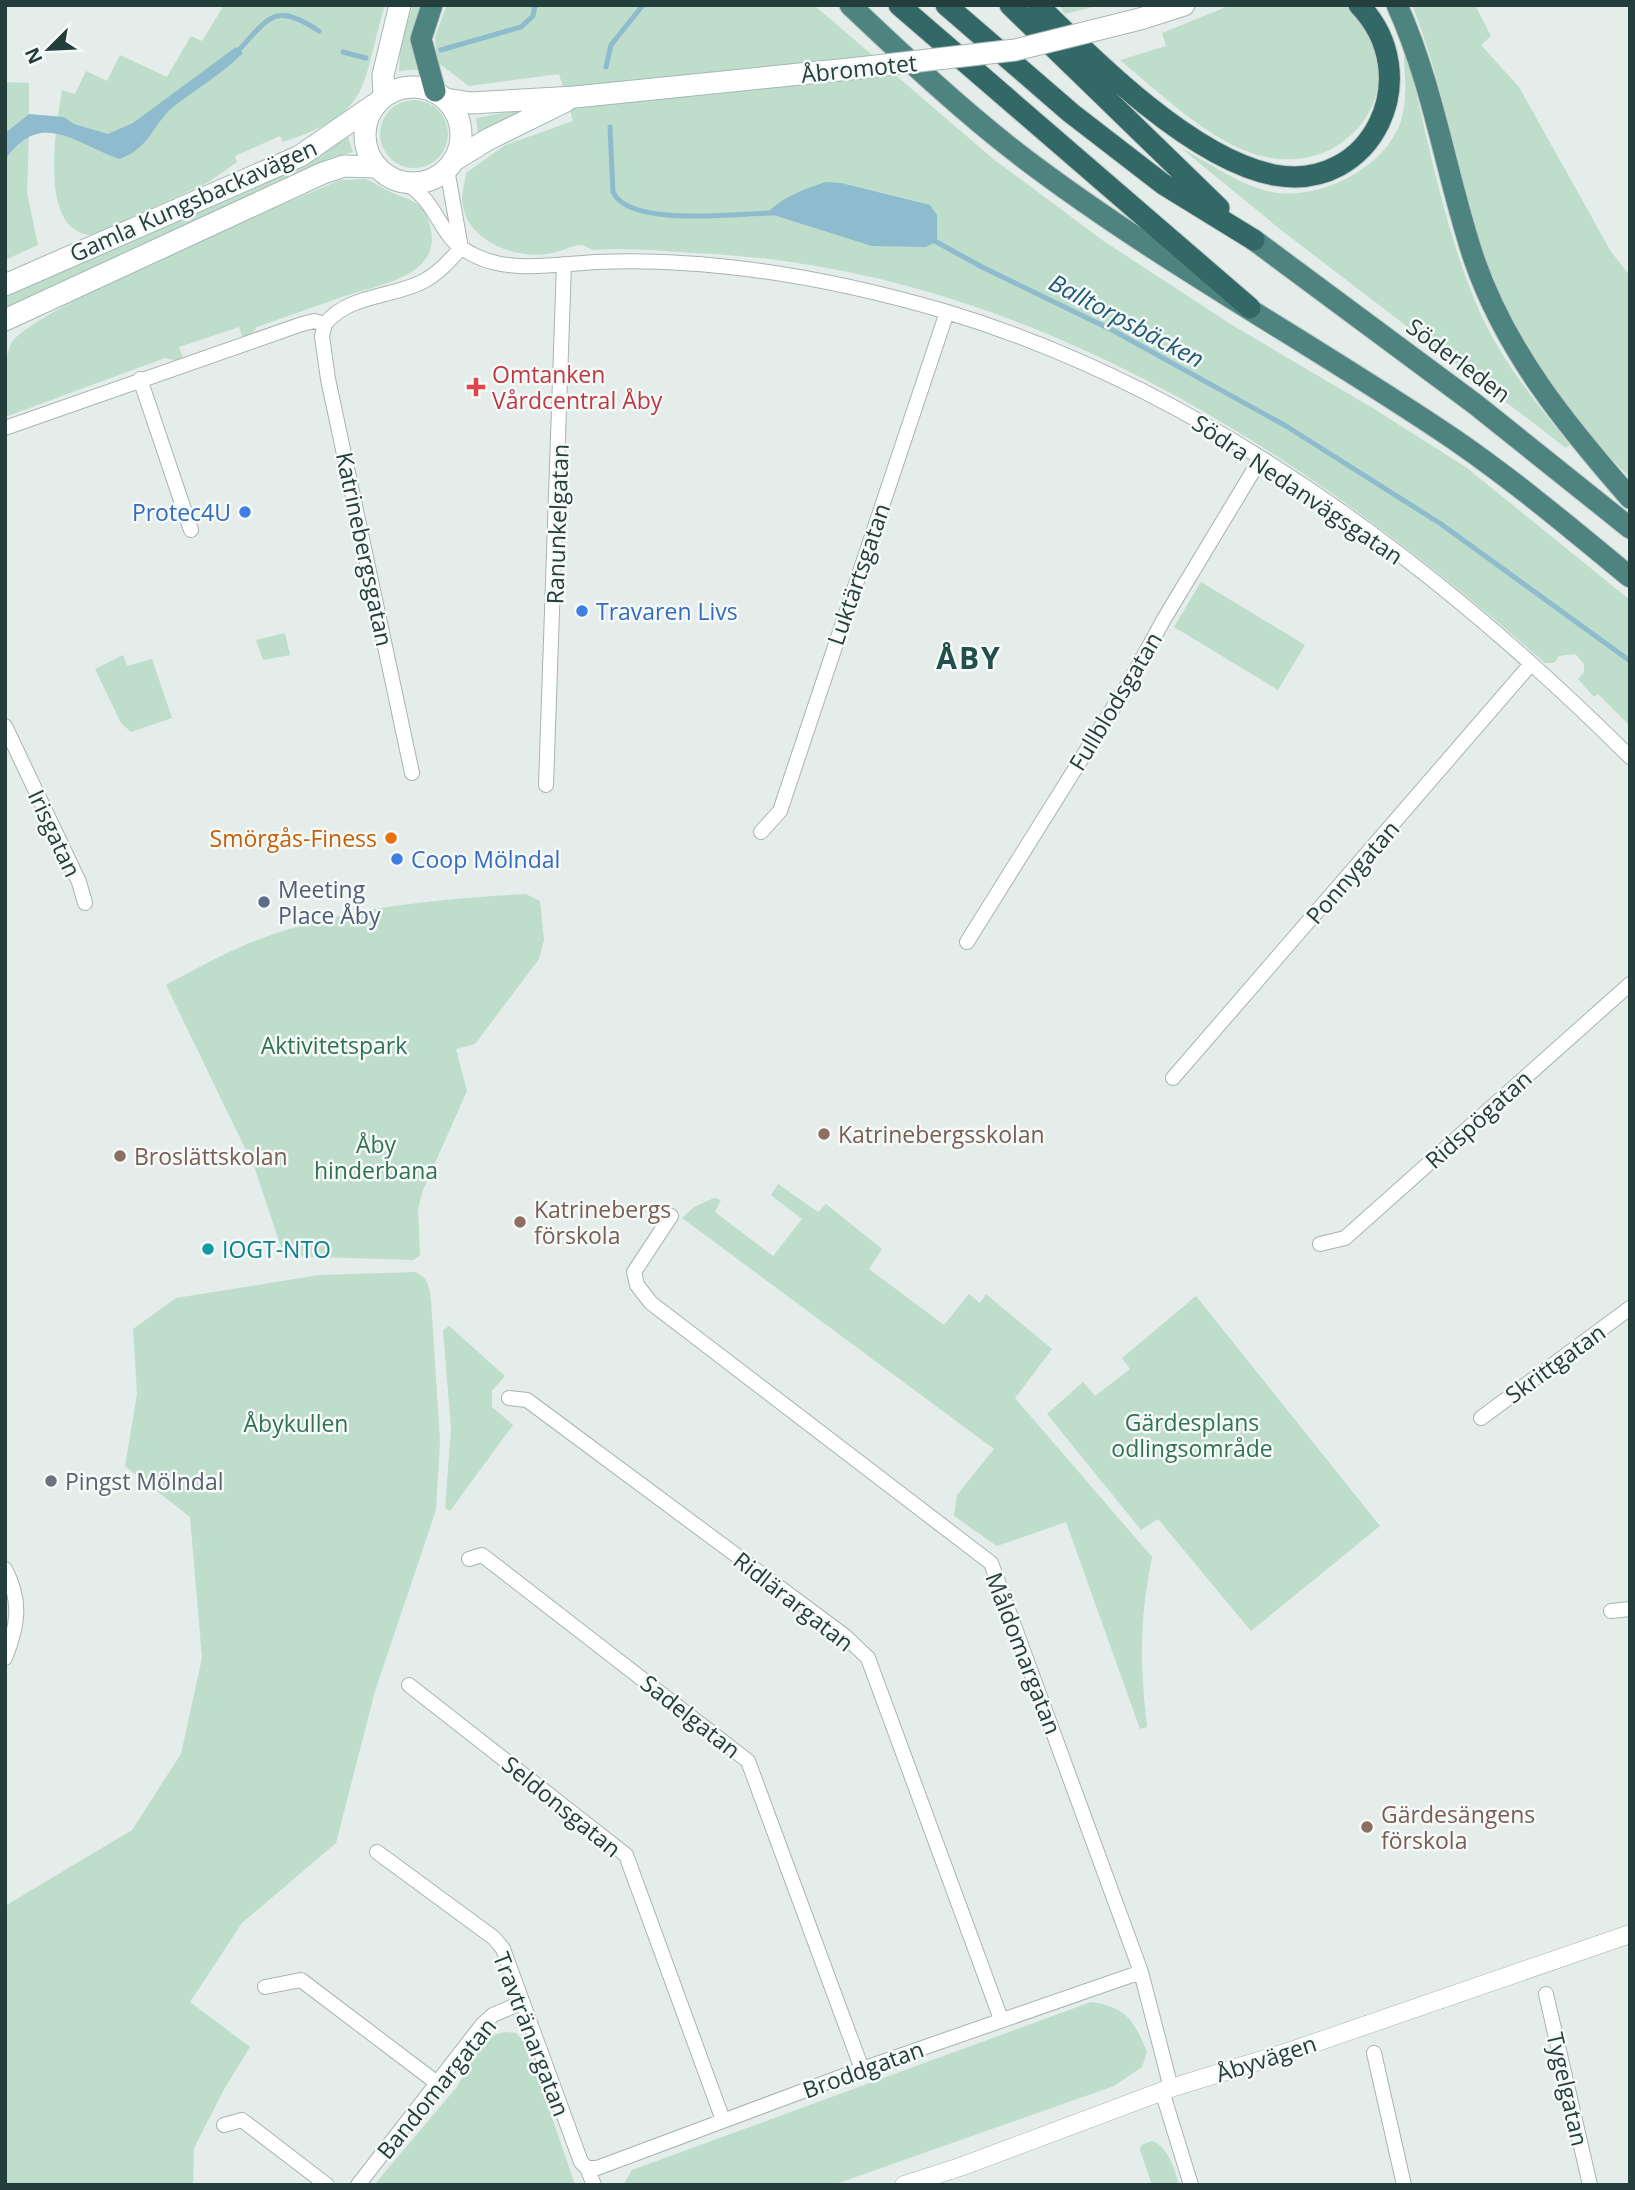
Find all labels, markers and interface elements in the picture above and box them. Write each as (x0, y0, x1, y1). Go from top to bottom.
north arrow (14, 14, 84, 84)
text: N (18, 44, 48, 68)
street label: Åbromotet (799, 46, 919, 90)
street label: Gamla Kungsbackavägen (64, 131, 322, 269)
water label: Balltorpsbäcken (1044, 265, 1210, 375)
street label: Söderleden (1400, 310, 1518, 410)
place label: Omtanken Vårdcentral Åby (492, 358, 663, 416)
marker: Omtanken Vårdcentral Åby (466, 377, 486, 397)
street label: Södra Nedanvägsgatan (1186, 406, 1410, 572)
street label: Ranunkelgatan (538, 443, 576, 605)
street label: Katrinebergsgatan (329, 449, 401, 649)
place label: Protec4U (132, 496, 231, 528)
street label: Luktärtsgatan (819, 499, 897, 649)
marker: Protec4U (237, 504, 253, 520)
place label: Travaren Livs (596, 595, 738, 627)
marker: Travaren Livs (574, 603, 590, 619)
street label: Fullblodsgatan (1061, 626, 1169, 776)
district label: ÅBY (936, 637, 1002, 678)
street label: Irisgatan (21, 784, 89, 882)
street label: Ponnygatan (1298, 813, 1406, 931)
place label: Smörgås-Finess (210, 822, 377, 854)
marker: Smörgås-Finess (383, 830, 399, 846)
place label: Coop Mölndal (411, 843, 560, 875)
marker: Coop Mölndal (389, 851, 405, 867)
place label: Meeting Place Åby (278, 873, 381, 931)
marker: Meeting Place Åby (256, 894, 272, 910)
park label: Aktivitetspark (261, 1029, 407, 1061)
street label: Ridspögatan (1418, 1063, 1538, 1175)
place label: Katrinebergsskolan (838, 1118, 1045, 1150)
marker: Katrinebergsskolan (816, 1126, 832, 1142)
park label: Åby hinderbana (314, 1128, 438, 1186)
place label: Broslättskolan (134, 1140, 288, 1172)
marker: Broslättskolan (112, 1148, 128, 1164)
place label: Katrinebergs förskola (534, 1193, 671, 1251)
marker: Katrinebergs förskola (512, 1214, 528, 1230)
place label: IOGT-NTO (222, 1233, 331, 1265)
marker: IOGT-NTO (200, 1241, 216, 1257)
street label: Skrittgatan (1498, 1316, 1612, 1410)
park label: Gärdesplans odlingsområde (1111, 1406, 1273, 1464)
park label: Åbykullen (244, 1407, 348, 1439)
place label: Pingst Mölndal (65, 1465, 223, 1497)
marker: Pingst Mölndal (43, 1473, 59, 1489)
street label: Ridlärargatan (727, 1544, 861, 1658)
street label: Måldomargatan (978, 1567, 1070, 1739)
street label: Sadelgatan (634, 1667, 748, 1765)
street label: Seldonsgatan (496, 1748, 628, 1864)
place label: Gärdesängens förskola (1381, 1798, 1535, 1856)
marker: Gärdesängens förskola (1359, 1819, 1375, 1835)
street label: Travtränargatan (486, 1947, 578, 2121)
street label: Bandomargatan (369, 2011, 503, 2165)
street label: Åbyvägen (1212, 2027, 1320, 2089)
street label: Tygelgatan (1539, 2029, 1597, 2149)
street label: Broddgatan (798, 2032, 928, 2106)

